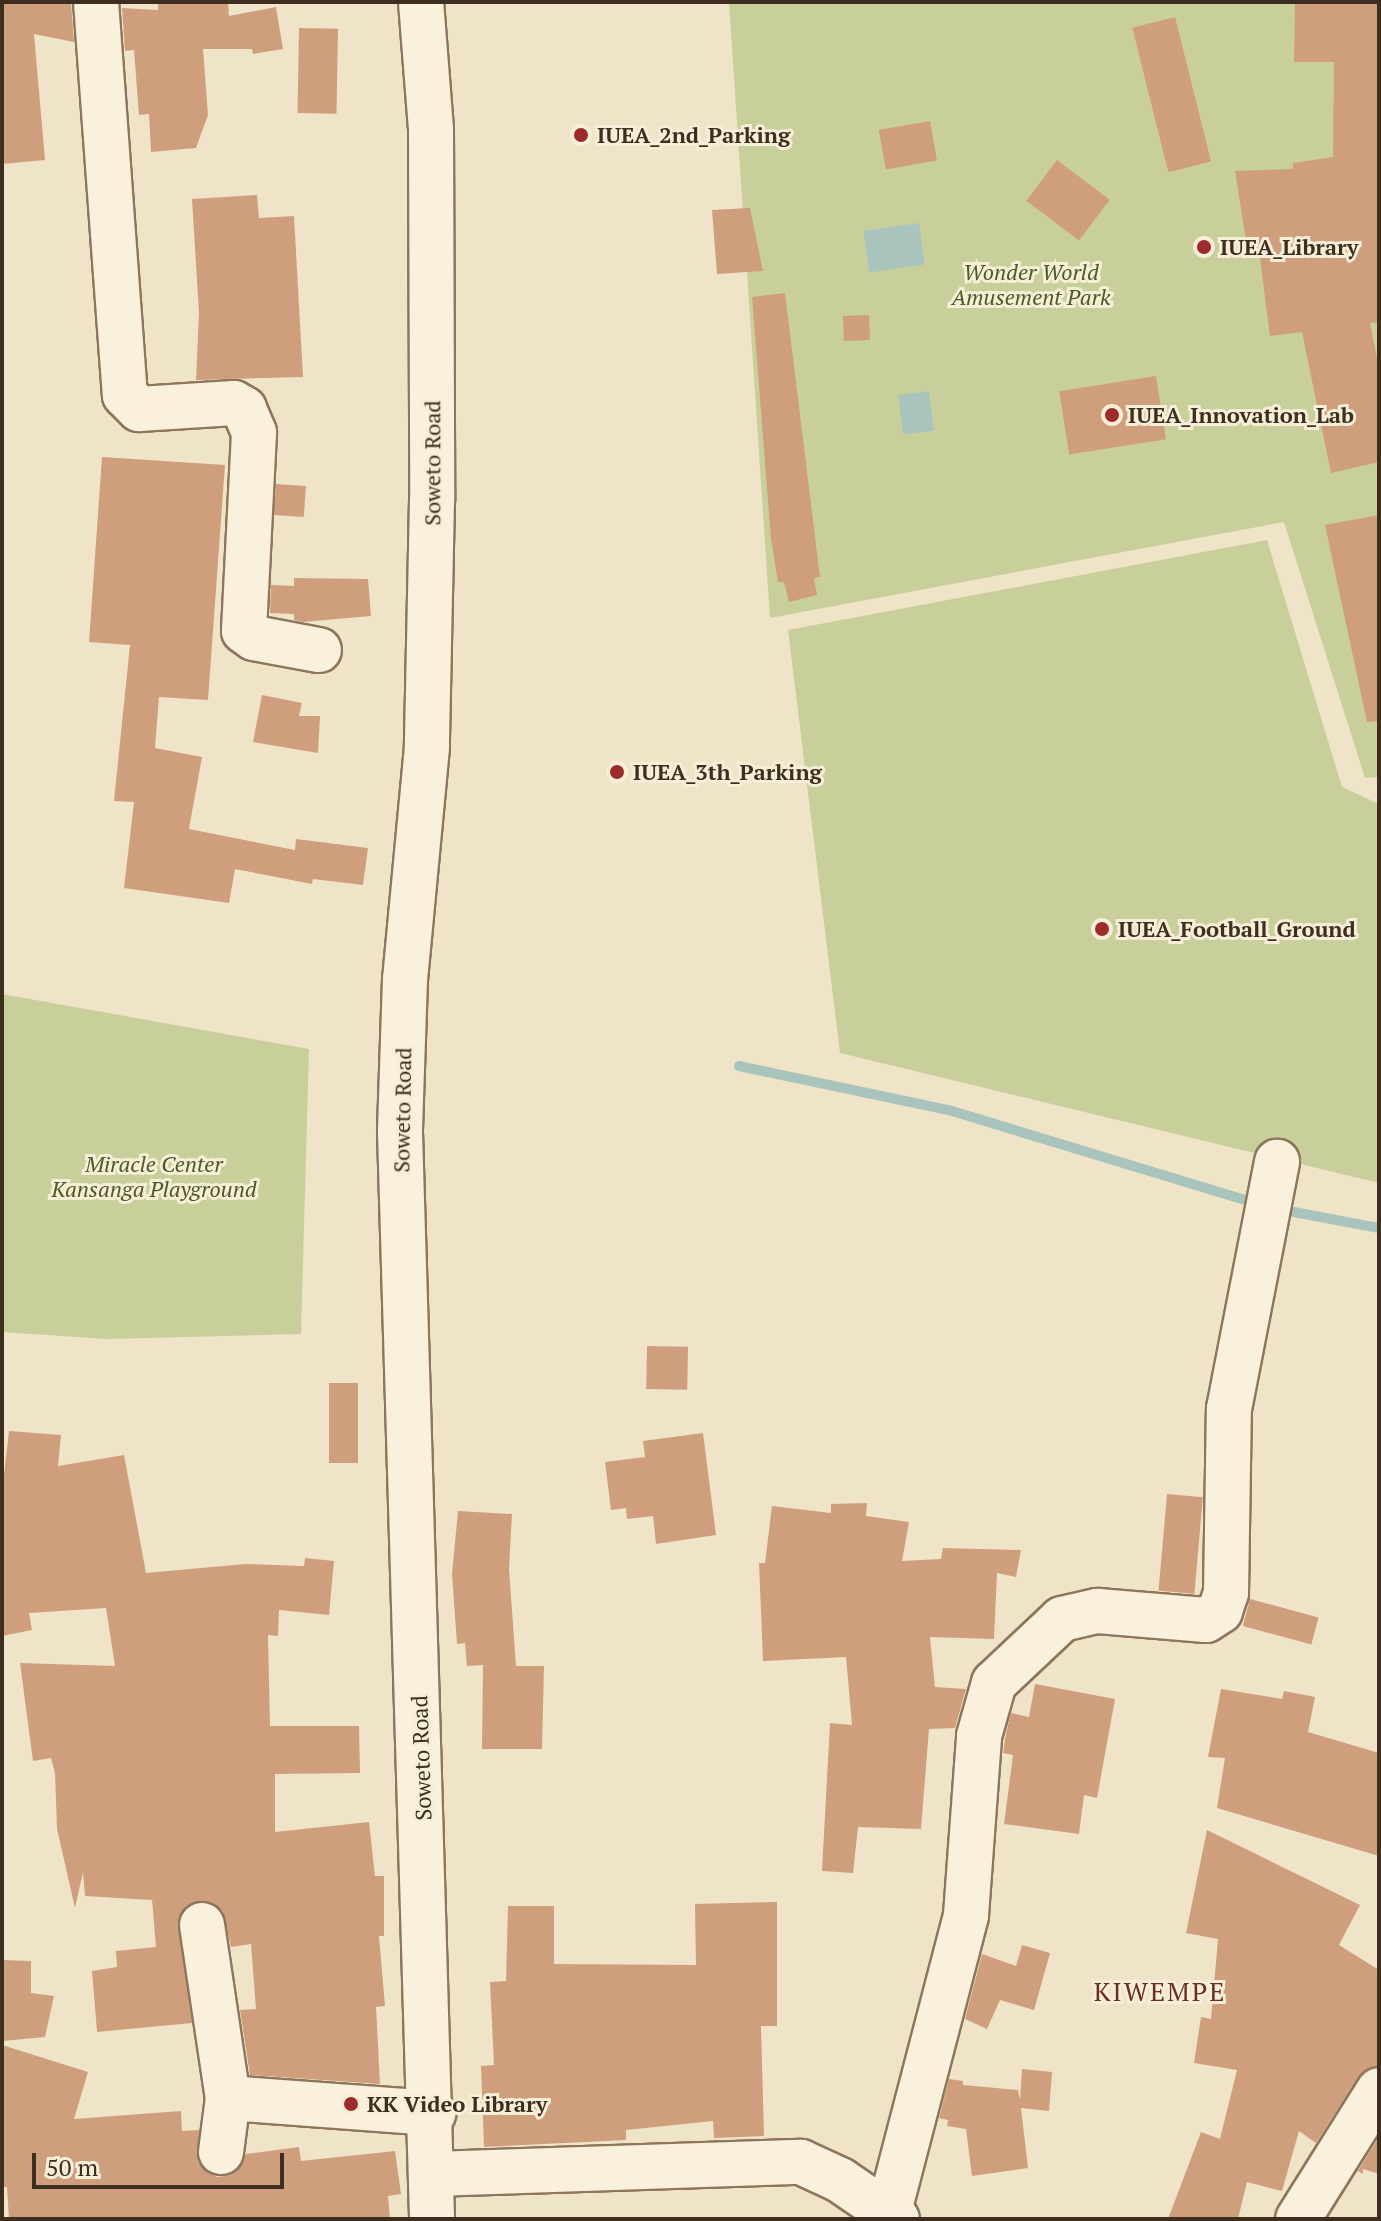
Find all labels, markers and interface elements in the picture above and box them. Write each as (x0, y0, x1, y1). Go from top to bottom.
place label: IUEA_2nd_Parking (597, 122, 790, 148)
marker: IUEA_2nd_Parking (572, 126, 590, 144)
place label: IUEA_Library (1220, 234, 1358, 260)
marker: IUEA_Library (1195, 238, 1213, 256)
park label: Wonder World Amusement Park (951, 258, 1111, 310)
street label: Soweto Road (419, 400, 445, 526)
place label: IUEA_Innovation_Lab (1128, 402, 1354, 428)
marker: IUEA_Innovation_Lab (1103, 406, 1121, 424)
place label: IUEA_3th_Parking (633, 759, 822, 785)
marker: IUEA_3th_Parking (608, 763, 626, 781)
place label: IUEA_Football_Ground (1118, 916, 1356, 942)
marker: IUEA_Football_Ground (1093, 920, 1111, 938)
street label: Soweto Road (388, 1047, 416, 1173)
park label: Miracle Center Kansanga Playground (51, 1150, 257, 1202)
street label: Soweto Road (406, 1695, 436, 1821)
district label: KIWEMPE (1094, 1976, 1226, 2008)
place label: KK Video Library (367, 2091, 548, 2117)
marker: KK Video Library (342, 2095, 360, 2113)
scale bar (36, 2137, 288, 2187)
text: 50 m (46, 2151, 98, 2183)

